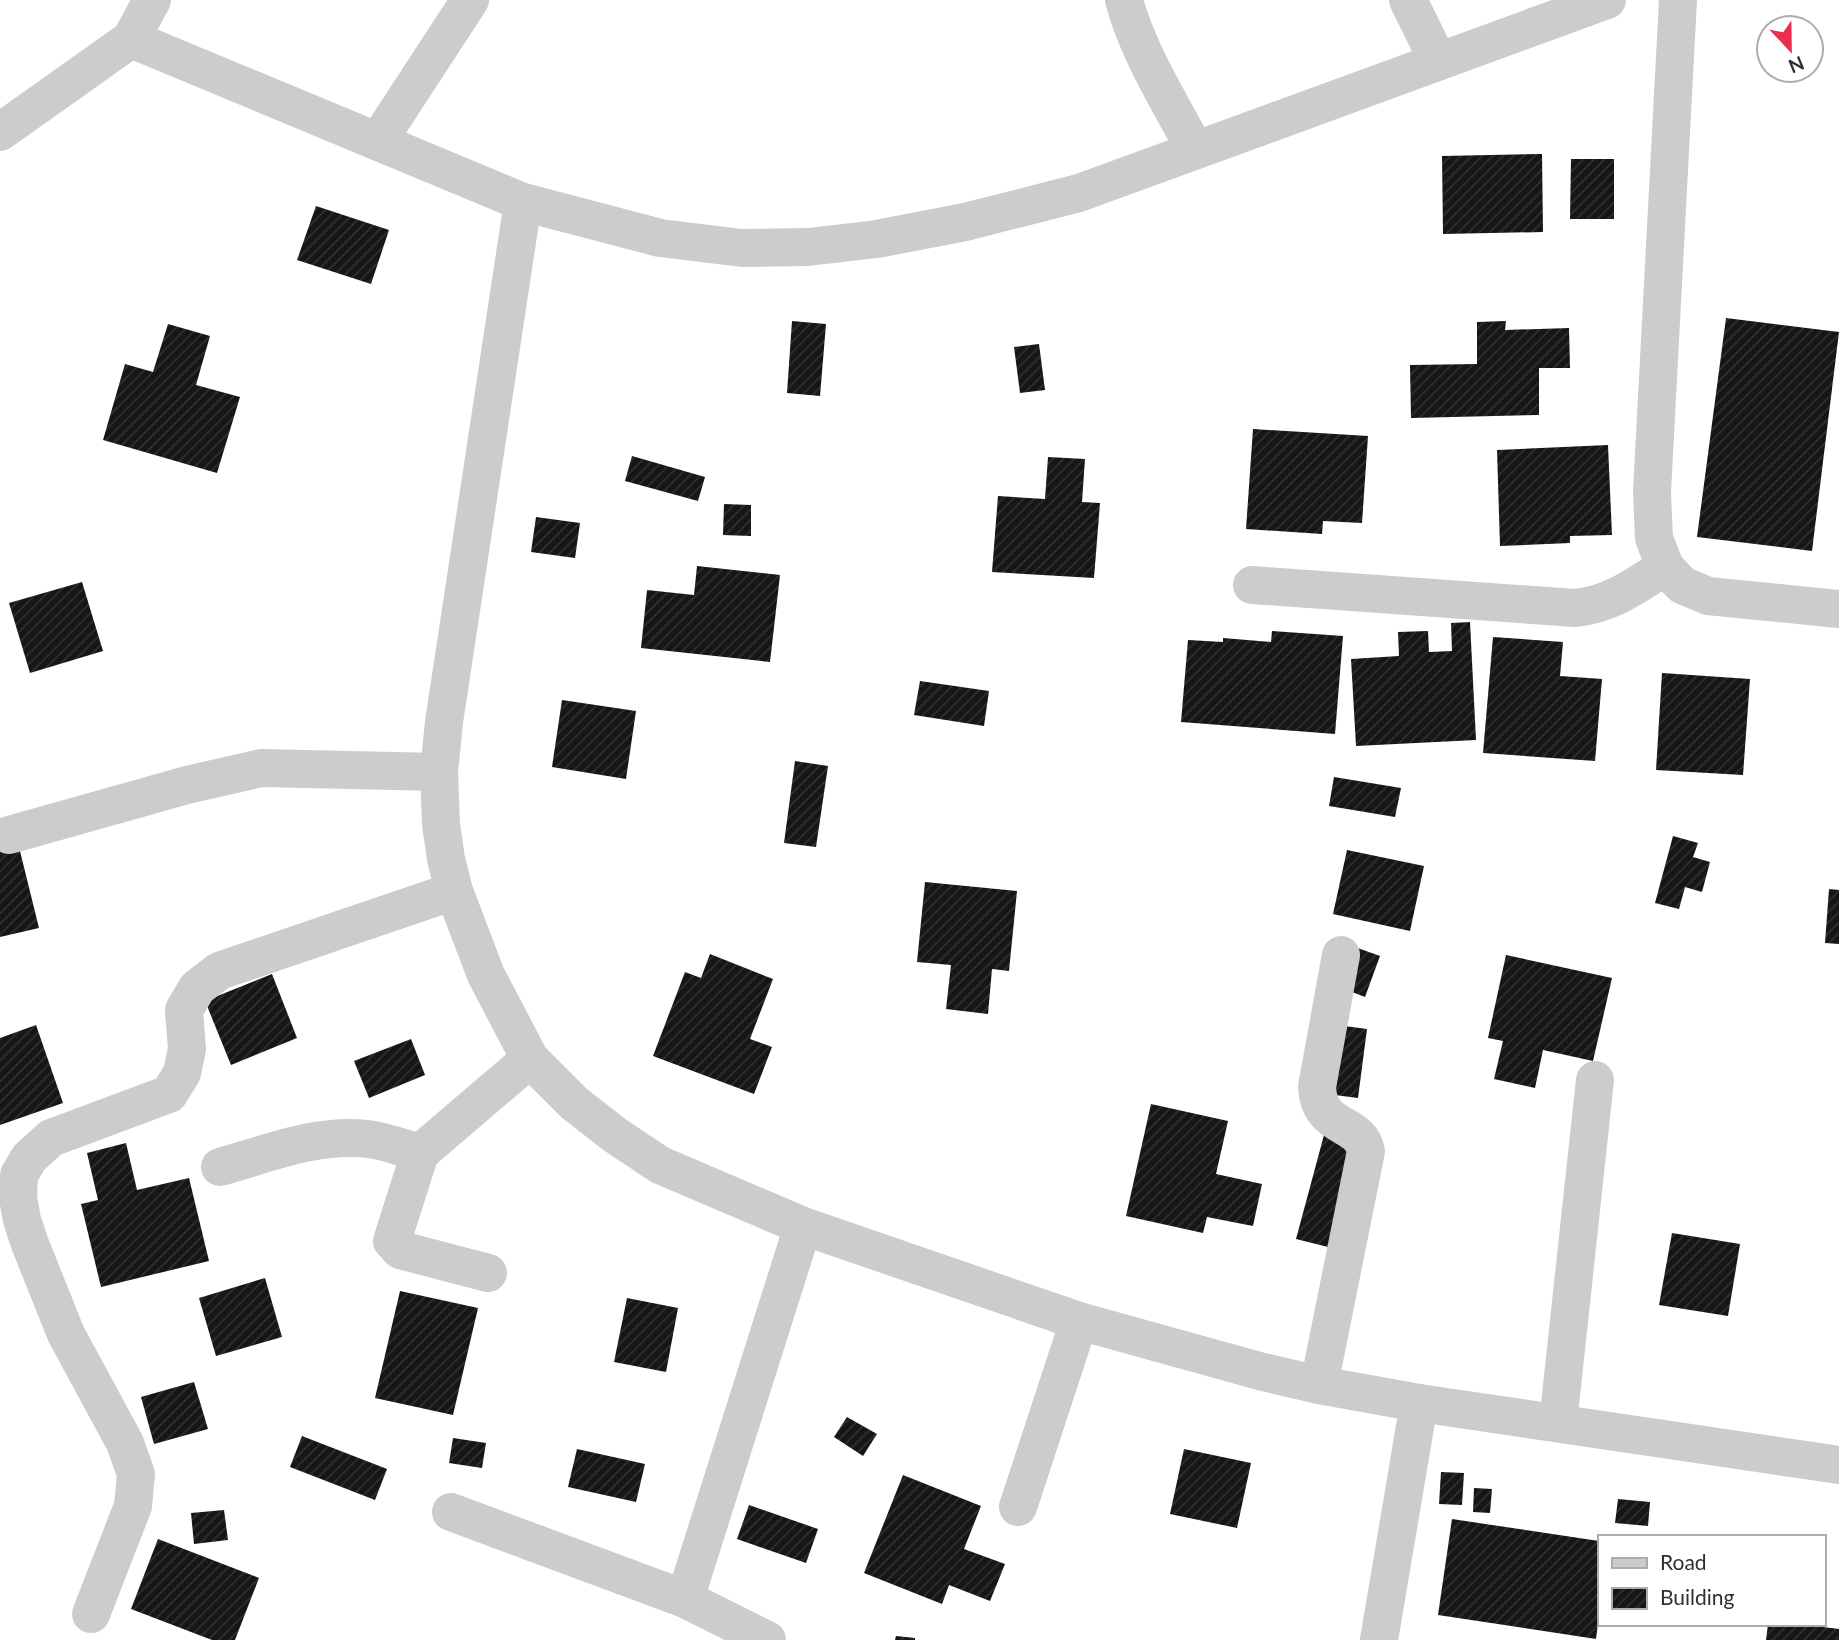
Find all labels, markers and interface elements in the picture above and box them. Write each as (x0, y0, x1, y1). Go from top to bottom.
north arrow (1755, 14, 1825, 84)
text: N (1785, 52, 1808, 79)
legend (1598, 1535, 1825, 1626)
text: Road (1660, 1549, 1707, 1574)
text: Building (1660, 1584, 1735, 1609)

